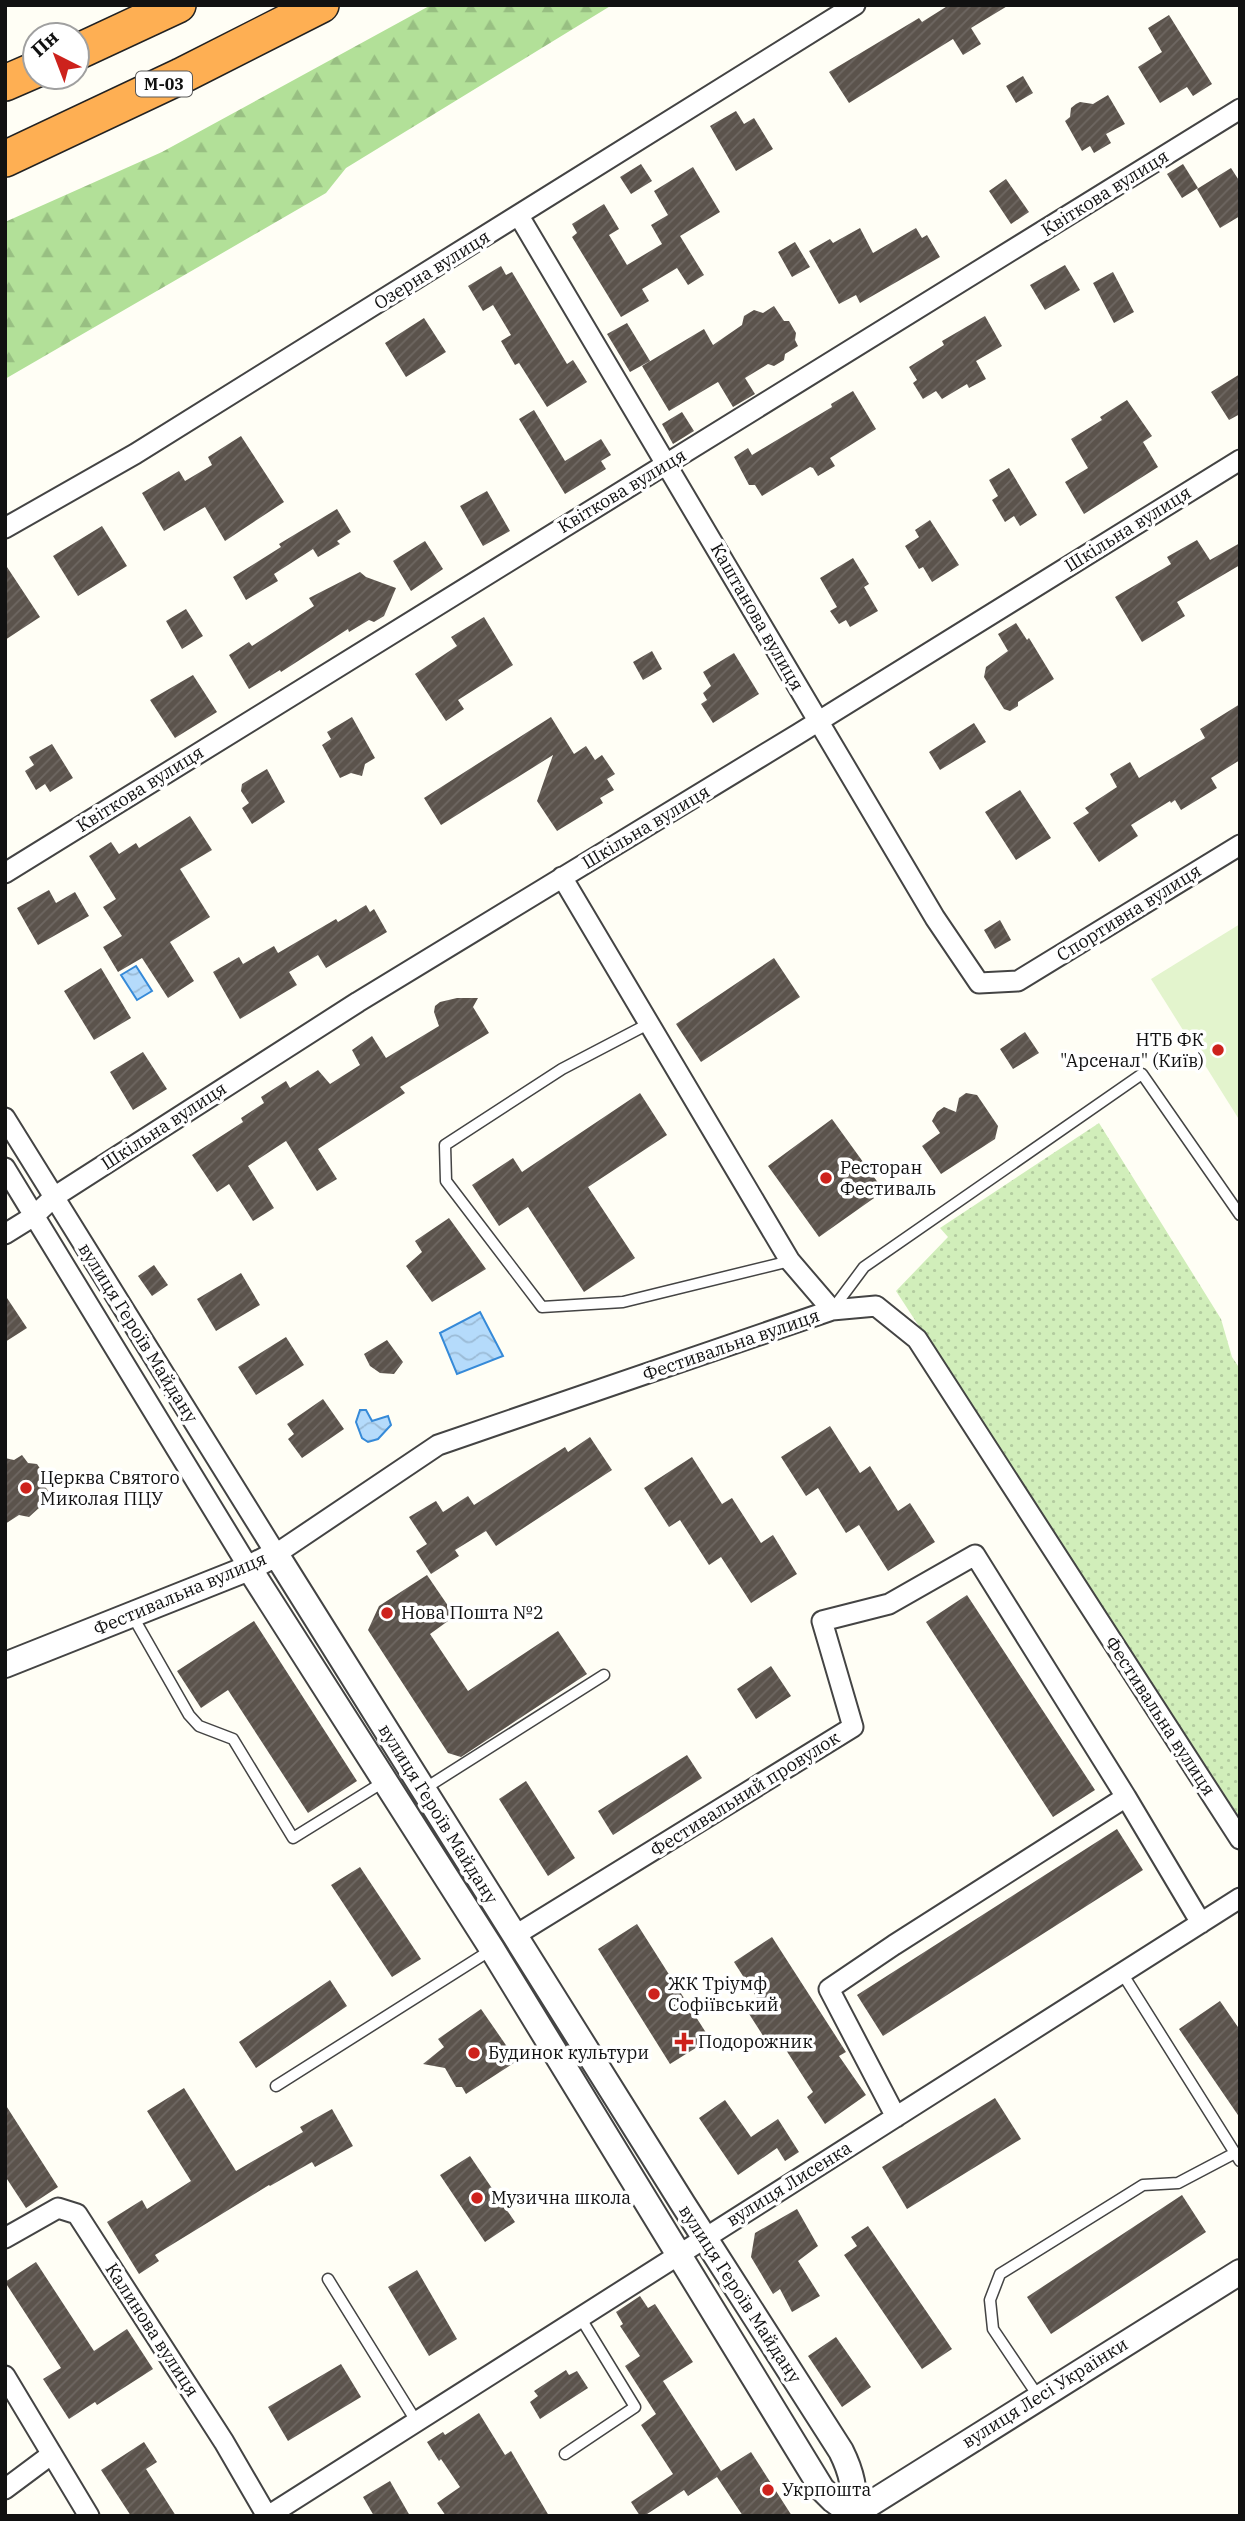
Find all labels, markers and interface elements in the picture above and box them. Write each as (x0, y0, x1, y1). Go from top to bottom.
north arrow (21, 21, 91, 91)
text: Пн (26, 25, 63, 62)
road number: М-03 (136, 72, 192, 96)
street label: Квіткова вулиця (1037, 144, 1173, 241)
street label: Озерна вулиця (369, 225, 494, 314)
street label: Квіткова вулиця (553, 443, 690, 538)
street label: Шкільна вулиця (1060, 480, 1195, 577)
street label: Каштанова вулиця (706, 539, 809, 695)
street label: Квіткова вулиця (72, 740, 208, 837)
street label: Шкільна вулиця (578, 779, 714, 874)
street label: Спортивна вулиця (1052, 859, 1205, 966)
place label: НТБ ФК "Арсенал" (Київ) (1060, 1028, 1205, 1072)
marker: НТБ ФК "Арсенал" (Київ) (1210, 1042, 1226, 1058)
street label: Шкільна вулиця (97, 1076, 231, 1175)
place label: Ресторан Фестиваль (840, 1156, 936, 1200)
marker: Ресторан Фестиваль (818, 1170, 834, 1186)
street label: вулиця Героїв Майдану (74, 1238, 203, 1427)
street label: Фестивальна вулиця (639, 1303, 822, 1386)
place label: Церква Святого Миколая ПЦУ (40, 1466, 180, 1510)
marker: Церква Святого Миколая ПЦУ (18, 1480, 34, 1496)
street label: Фестивальна вулиця (90, 1547, 270, 1640)
place label: Нова Пошта №2 (401, 1601, 544, 1624)
marker: Нова Пошта №2 (379, 1605, 395, 1621)
street label: Фестивальна вулиця (1100, 1632, 1221, 1800)
street label: вулиця Героїв Майдану (374, 1719, 503, 1908)
street label: Фестивальний провулок (646, 1725, 844, 1861)
place label: ЖК Тріумф Софіївський (668, 1972, 779, 2016)
marker: ЖК Тріумф Софіївський (646, 1986, 662, 2002)
place label: Подорожник (698, 2030, 813, 2053)
marker: Подорожник (676, 2034, 692, 2050)
place label: Будинок культури (488, 2041, 649, 2064)
marker: Будинок культури (466, 2045, 482, 2061)
street label: вулиця Лисенка (722, 2136, 856, 2231)
place label: Музична школа (491, 2186, 631, 2209)
marker: Музична школа (469, 2190, 485, 2206)
street label: вулиця Героїв Майдану (674, 2200, 807, 2388)
street label: Калинова вулиця (101, 2258, 204, 2401)
street label: вулиця Лесі Українки (958, 2332, 1132, 2453)
place label: Укрпошта (782, 2478, 871, 2501)
marker: Укрпошта (760, 2482, 776, 2498)

